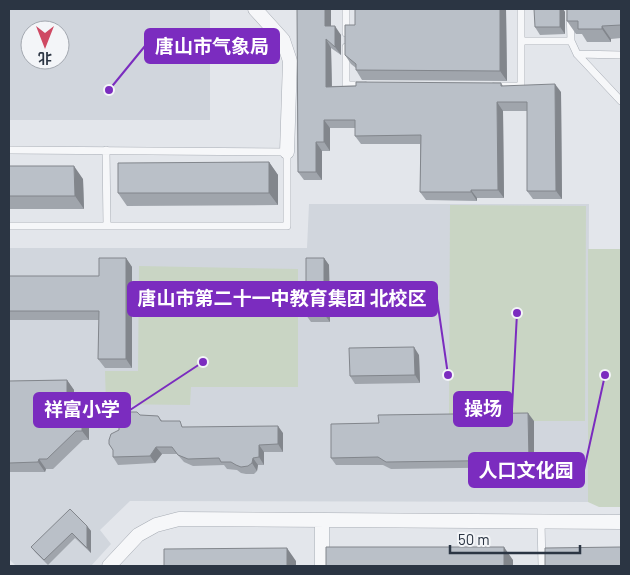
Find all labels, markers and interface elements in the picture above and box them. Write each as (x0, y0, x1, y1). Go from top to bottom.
north arrow (20, 20, 70, 70)
callout: 唐山市气象局 (145, 29, 279, 63)
text: 唐山市气象局 (155, 34, 269, 57)
text: 北 (38, 50, 52, 67)
callout: 唐山市第二十一中教育集团 北校区 (128, 282, 437, 316)
text: 唐山市第二十一中教育集团 北校区 (138, 286, 426, 309)
callout: 操场 (454, 392, 512, 426)
callout: 祥富小学 (34, 393, 130, 427)
text: 操场 (464, 396, 502, 419)
text: 祥富小学 (44, 397, 120, 420)
callout: 人口文化园 (469, 453, 584, 487)
text: 人口文化园 (478, 458, 574, 481)
scale bar (450, 522, 580, 554)
text: 50 m (458, 530, 490, 548)

